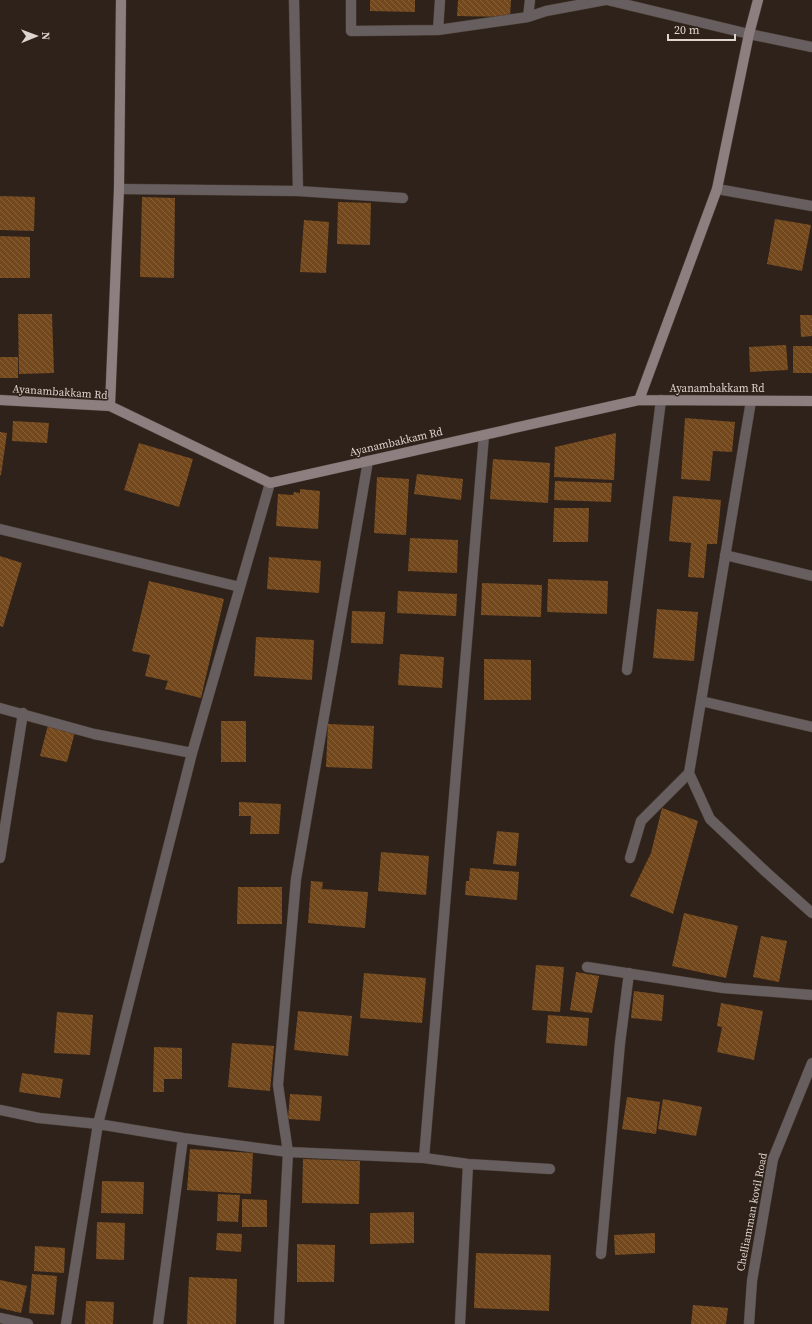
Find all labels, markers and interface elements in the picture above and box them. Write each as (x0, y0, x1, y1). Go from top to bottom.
north arrow (16, 16, 56, 56)
scale bar (668, 16, 735, 42)
text: 20 m (674, 22, 700, 38)
text: N (38, 32, 53, 40)
street label: Ayanambakkam Rd (12, 381, 109, 403)
street label: Ayanambakkam Rd (669, 381, 765, 396)
street label: Ayanambakkam Rd (348, 424, 445, 460)
street label: Chelliamman kovil Road (733, 1151, 771, 1273)

